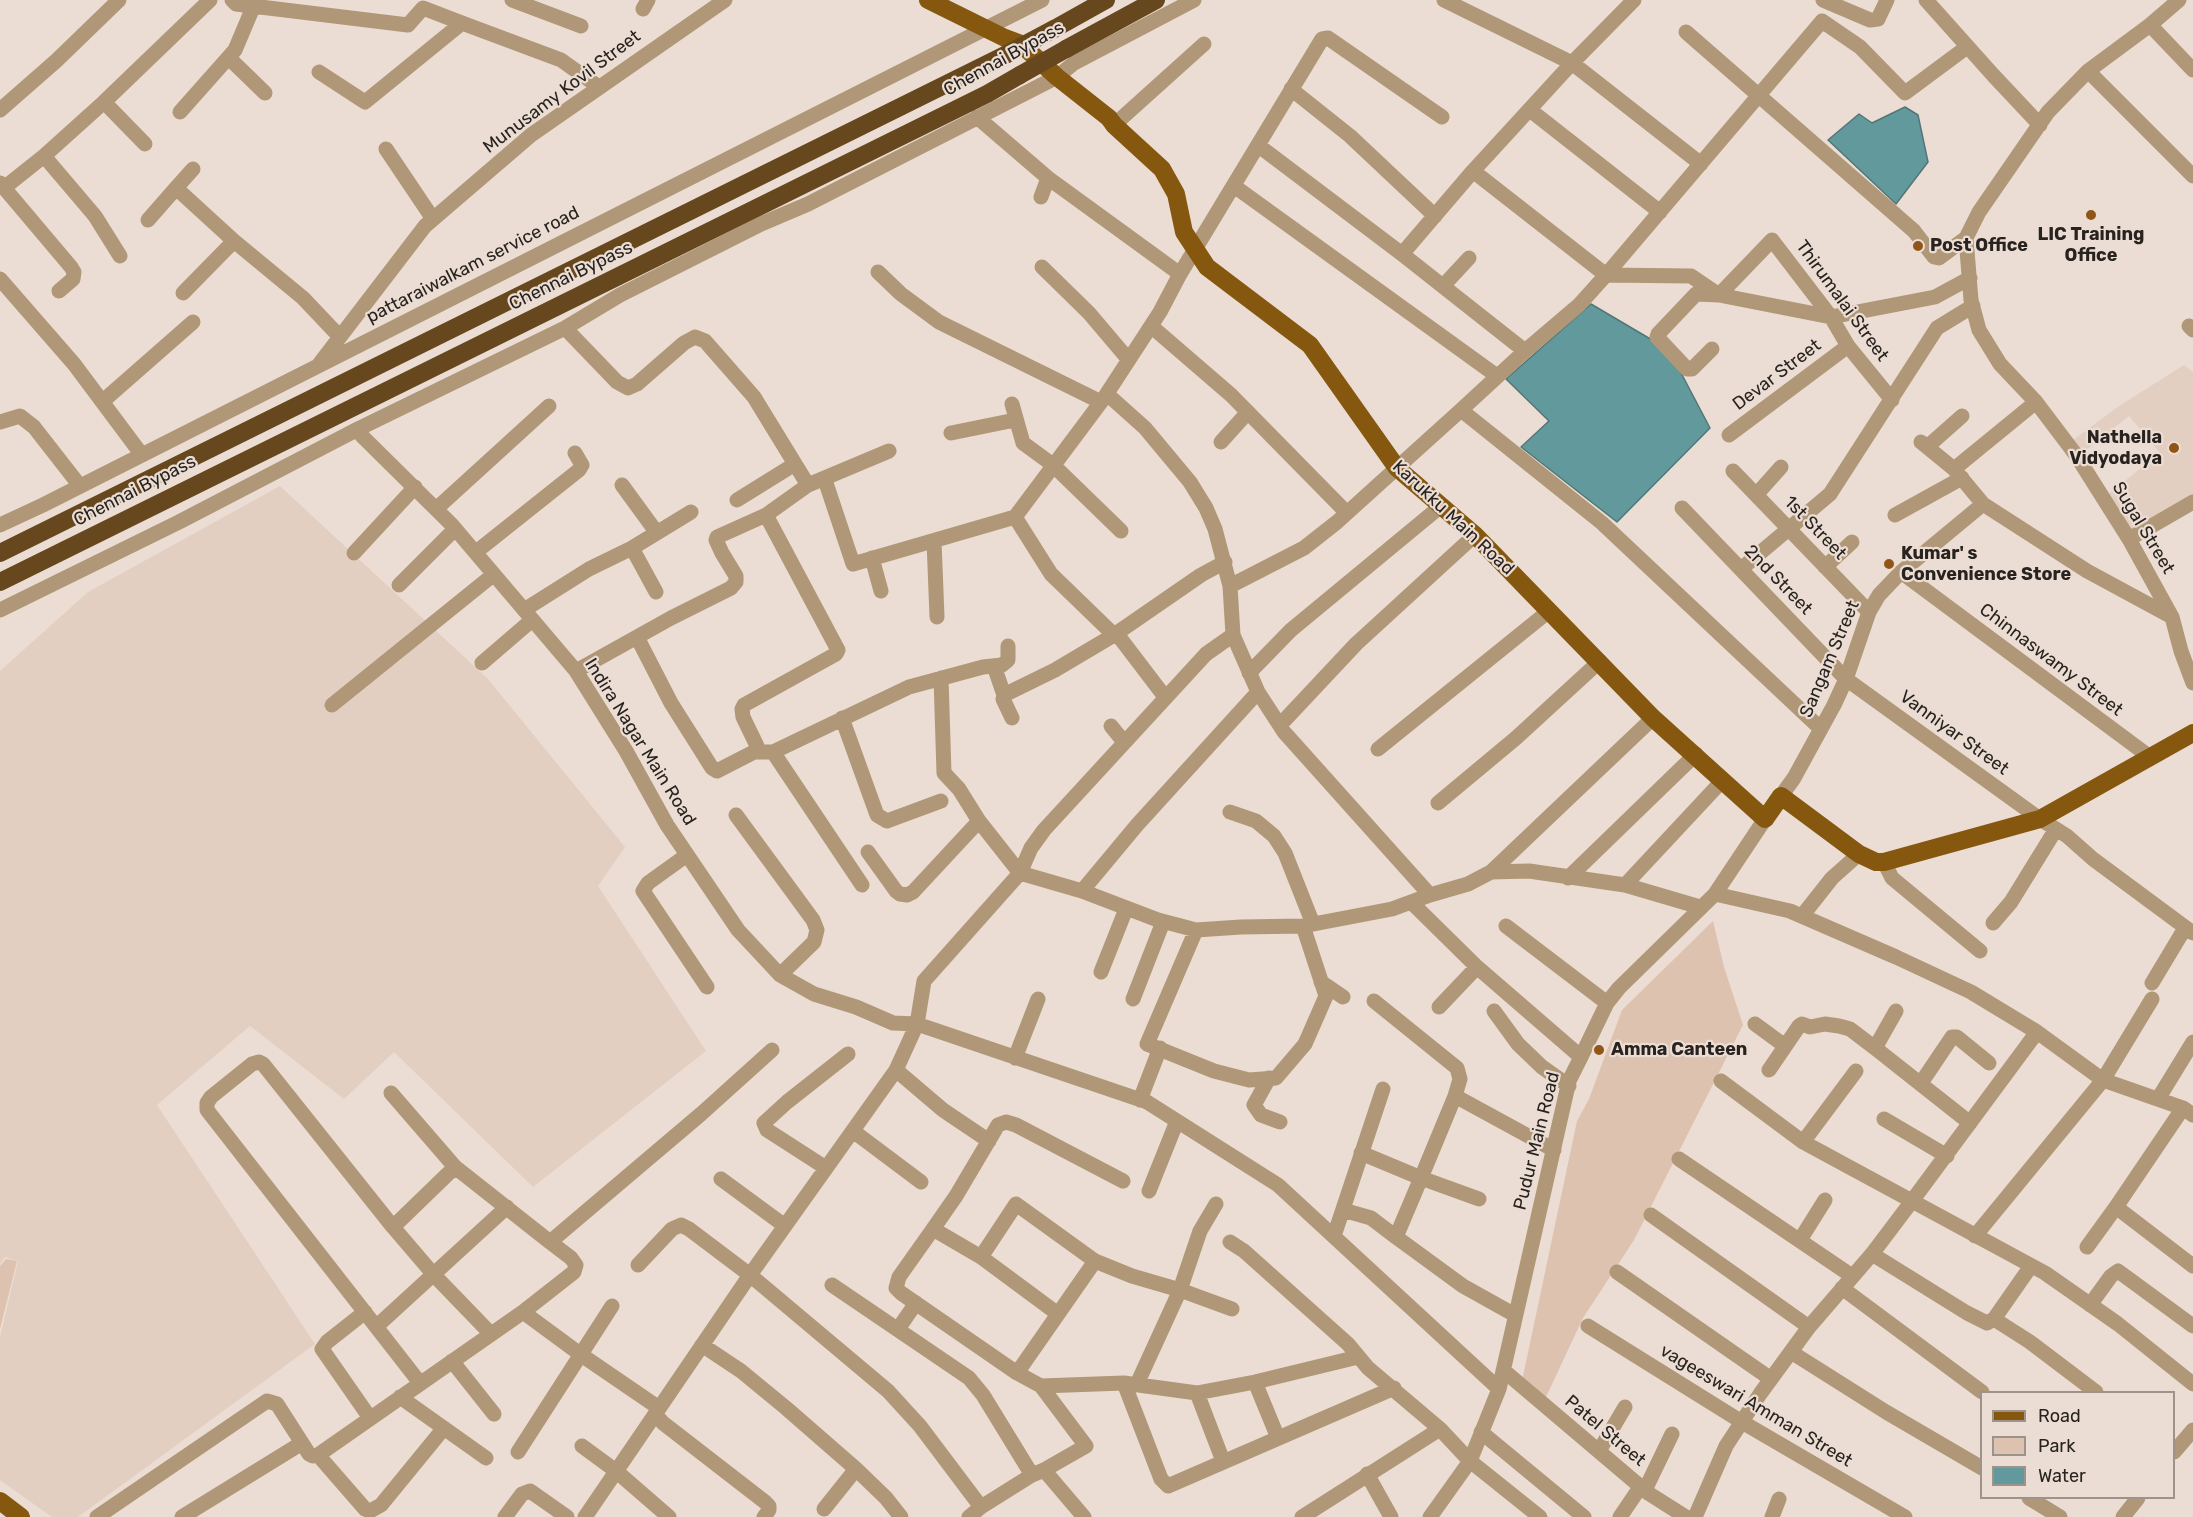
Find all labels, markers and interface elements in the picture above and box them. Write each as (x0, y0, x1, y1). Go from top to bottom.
street label: Chennai Bypass (940, 17, 1068, 101)
street label: Munusamy Kovil Street (479, 26, 645, 158)
street label: pattaraiwalkam service road (363, 202, 583, 328)
marker: LIC Training Office (2084, 208, 2098, 222)
place label: LIC Training Office (2038, 224, 2144, 266)
place label: Post Office (1930, 235, 2028, 257)
street label: Thirumalai Street (1791, 236, 1893, 366)
street label: Chennai Bypass (506, 237, 636, 315)
marker: Post Office (1911, 239, 1925, 253)
street label: Devar Street (1729, 335, 1825, 415)
place label: Nathella Vidyodaya (2069, 427, 2162, 470)
marker: Nathella Vidyodaya (2167, 441, 2181, 455)
street label: Chennai Bypass (70, 451, 200, 531)
street label: Karukku Main Road (1388, 456, 1518, 580)
street label: Sugal Street (2107, 478, 2179, 578)
street label: 1st Street (1779, 492, 1851, 564)
street label: 2nd Street (1739, 541, 1817, 619)
place label: Kumar' s Convenience Store (1901, 543, 2071, 586)
marker: Kumar' s Convenience Store (1882, 557, 1896, 571)
street label: Sangam Street (1796, 597, 1864, 721)
street label: Chinnaswamy Street (1975, 599, 2127, 721)
street label: Indira Nagar Main Road (580, 654, 700, 830)
street label: Vanniyar Street (1895, 686, 2013, 780)
place label: Amma Canteen (1611, 1039, 1747, 1061)
marker: Amma Canteen (1592, 1043, 1606, 1057)
street label: Pudur Main Road (1509, 1070, 1565, 1212)
street label: vageeswari Amman Street (1656, 1340, 1856, 1472)
street label: Patel Street (1560, 1391, 1650, 1471)
legend (1980, 1391, 2175, 1499)
text: Road (2038, 1405, 2081, 1427)
text: Park (2038, 1435, 2075, 1457)
text: Water (2038, 1465, 2086, 1487)

